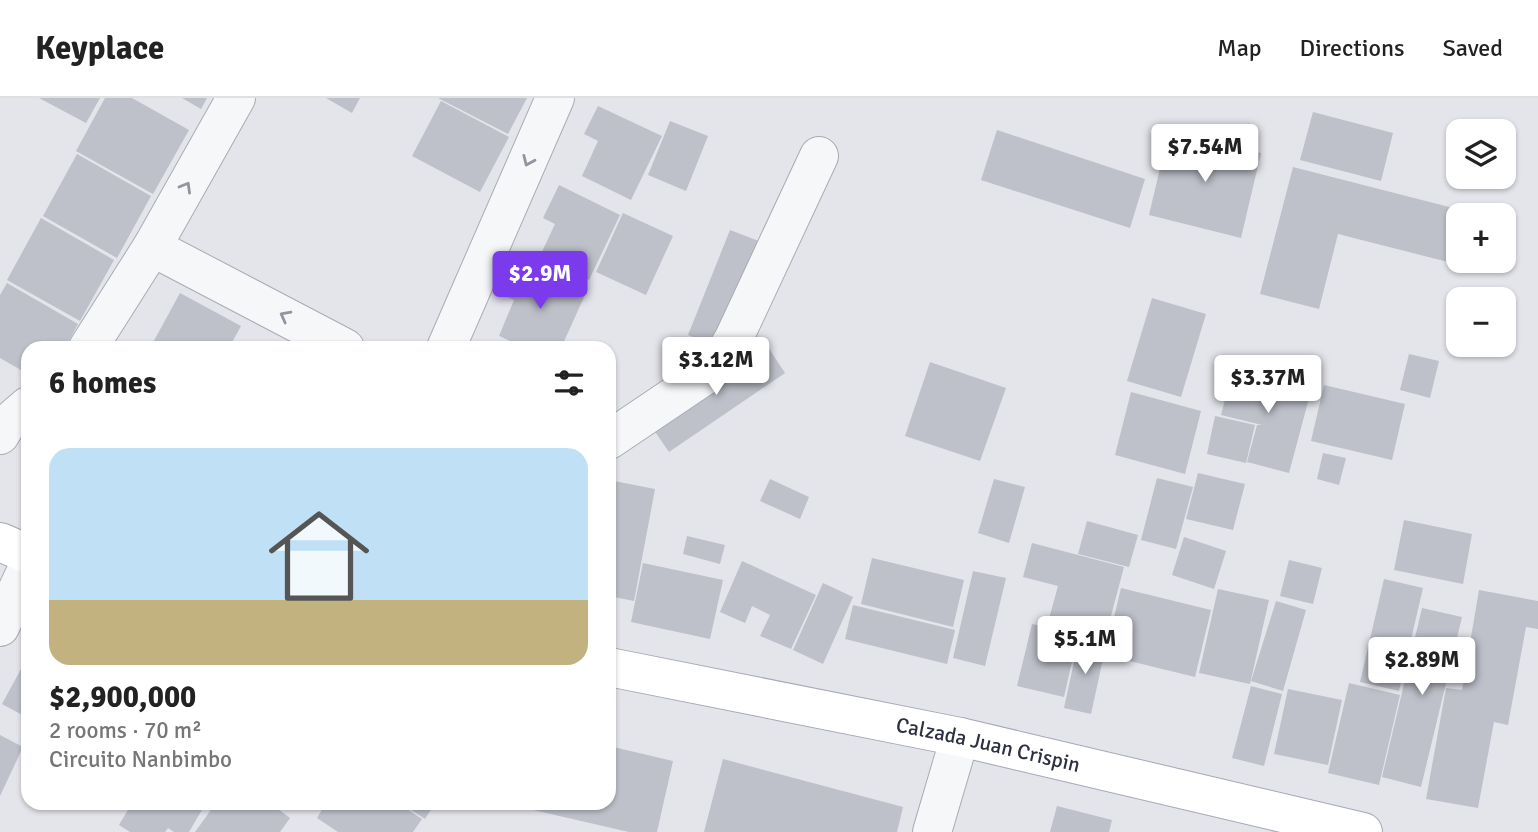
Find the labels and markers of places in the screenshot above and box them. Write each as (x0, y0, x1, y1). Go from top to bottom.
pin: $7.54M (1148, 125, 1262, 184)
pin: $2.9M (491, 252, 589, 311)
pin: $3.12M (659, 338, 773, 397)
pin: $3.37M (1211, 356, 1325, 415)
pin: $5.1M (1036, 616, 1134, 676)
pin: $2.89M (1365, 638, 1479, 697)

